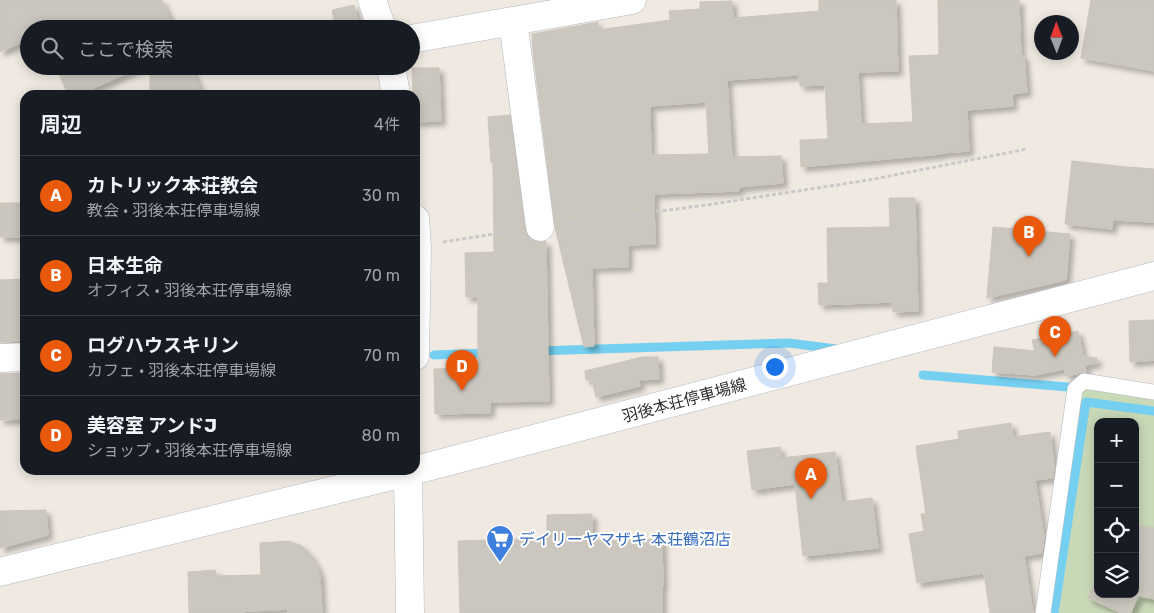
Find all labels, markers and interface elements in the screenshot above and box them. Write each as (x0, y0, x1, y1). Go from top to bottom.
north arrow (1034, 15, 1079, 60)
search box (20, 20, 420, 75)
icon: search (38, 34, 66, 62)
text: ここで検索 (78, 38, 173, 61)
text: 周辺 (40, 112, 82, 137)
text: 4件 (374, 115, 400, 134)
text: カトリック本荘教会 (87, 174, 258, 197)
text: A (50, 186, 62, 205)
text: 30 m (362, 186, 400, 205)
text: 教会 · 羽後本荘停車場線 (87, 201, 260, 220)
pin: B (1013, 216, 1045, 257)
text: 日本生命 (87, 254, 163, 277)
text: B (50, 266, 62, 285)
text: 70 m (363, 266, 400, 285)
text: オフィス · 羽後本荘停車場線 (87, 281, 292, 300)
pin: C (1039, 316, 1071, 357)
text: ログハウスキリン (87, 334, 239, 357)
text: C (50, 346, 62, 365)
text: 70 m (363, 346, 400, 365)
pin: D (446, 350, 478, 391)
your location (762, 354, 788, 380)
text: カフェ · 羽後本荘停車場線 (87, 361, 276, 380)
street label: 羽後本荘停車場線 (620, 375, 748, 426)
text: 美容室 アンドJ (87, 414, 217, 437)
map controls (1094, 418, 1139, 598)
button: + (1094, 418, 1139, 463)
text: D (50, 426, 62, 445)
text: 80 m (362, 426, 400, 445)
text: ショップ · 羽後本荘停車場線 (87, 441, 292, 460)
pin: A (795, 458, 827, 499)
button: − (1094, 463, 1139, 508)
button: locate (1094, 508, 1139, 553)
supermarket icon: デイリーヤマザキ 本荘鶴沼店 (485, 524, 515, 563)
place label: デイリーヤマザキ 本荘鶴沼店 (519, 530, 731, 549)
button: layers (1094, 553, 1139, 598)

